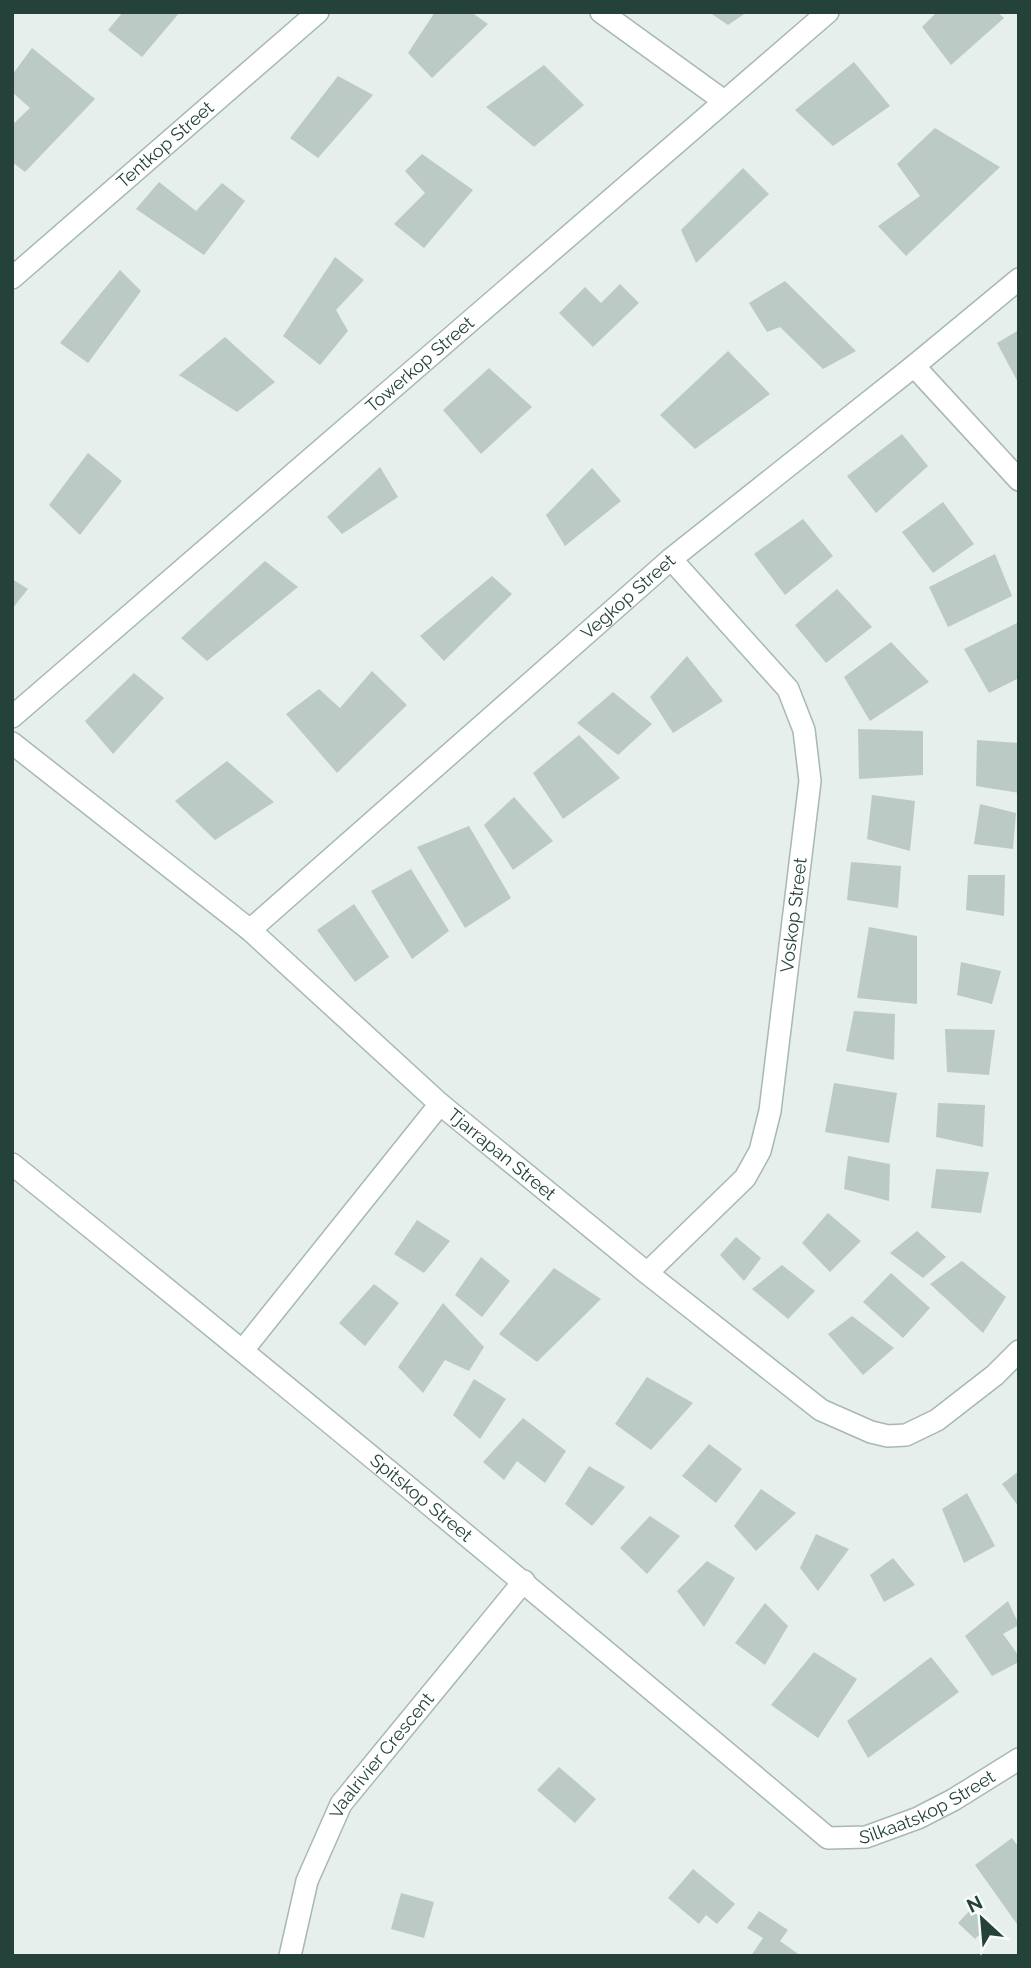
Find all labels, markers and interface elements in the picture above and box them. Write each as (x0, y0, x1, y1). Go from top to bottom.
street label: Tentkop Street (112, 97, 218, 192)
street label: Towerkop Street (361, 312, 478, 417)
street label: Vegkop Street (577, 549, 679, 643)
street label: Voskop Street (776, 856, 811, 974)
street label: Tjarrapan Street (444, 1104, 560, 1204)
street label: Spitskop Street (366, 1449, 477, 1546)
street label: Vaalrivier Crescent (325, 1688, 438, 1821)
street label: Silkaatskop Street (859, 1766, 999, 1847)
north arrow (947, 1884, 1017, 1954)
text: N (963, 1891, 986, 1917)

